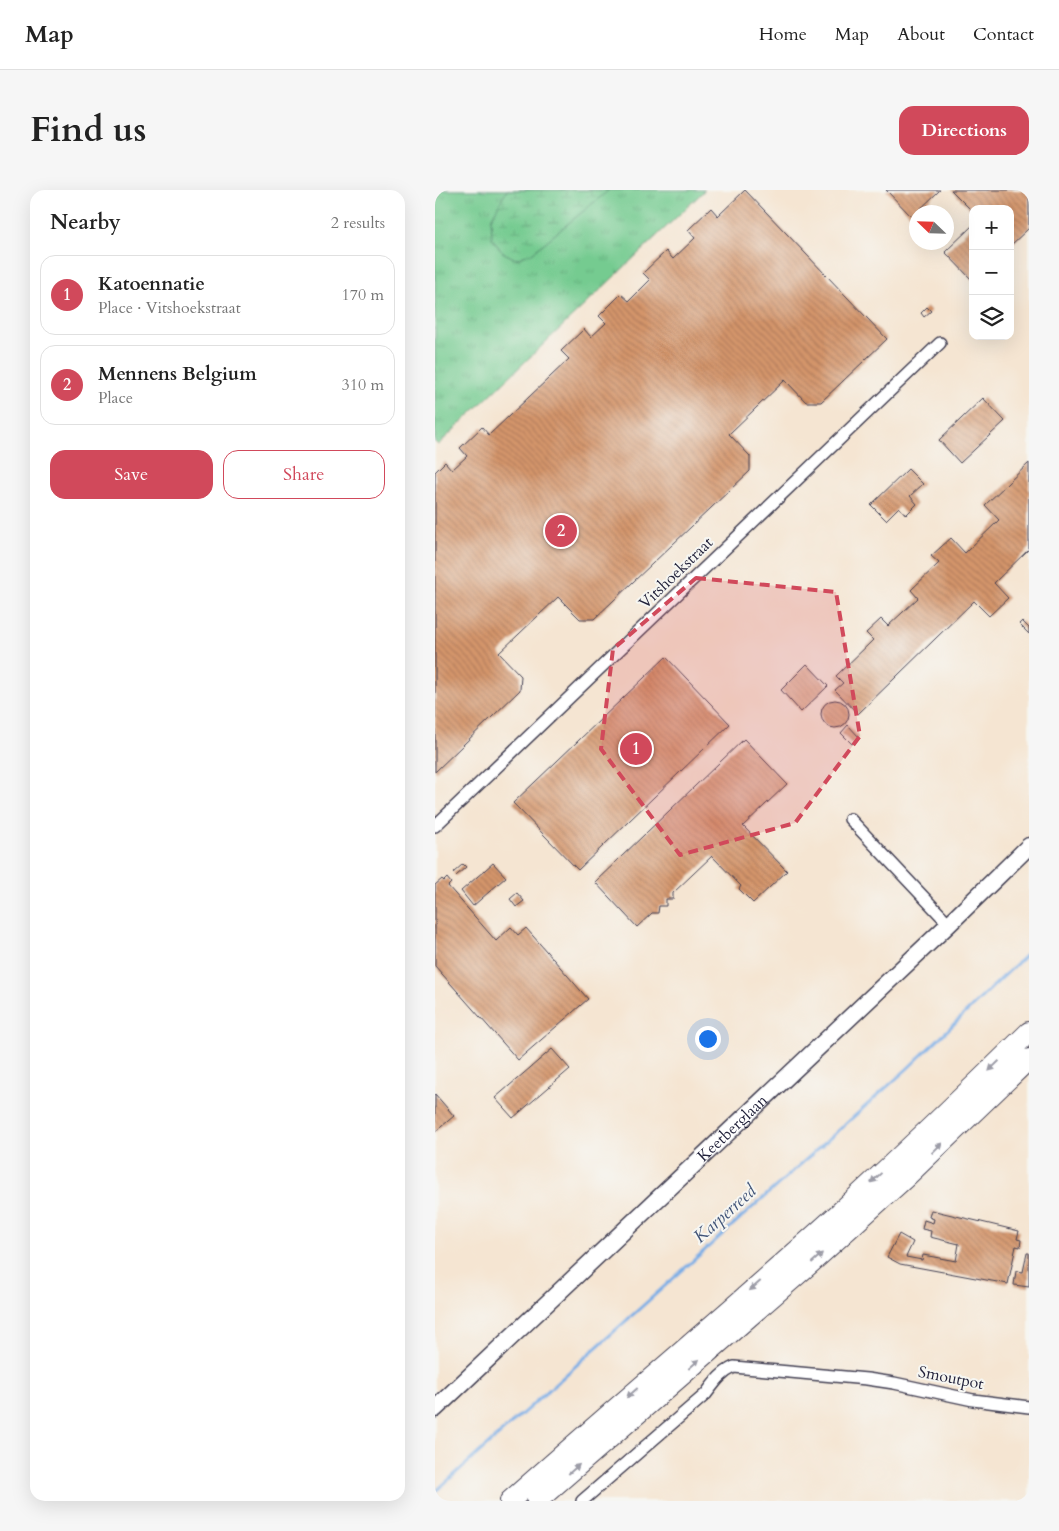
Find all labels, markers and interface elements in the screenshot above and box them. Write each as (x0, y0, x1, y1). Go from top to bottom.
text: Map (25, 18, 74, 51)
text: Home (759, 22, 807, 47)
text: Map (835, 22, 869, 47)
text: About (897, 22, 945, 47)
text: Contact (973, 22, 1034, 47)
text: Find us (30, 106, 146, 154)
button: Directions (899, 106, 1029, 155)
north arrow (909, 205, 954, 250)
map controls (969, 205, 1014, 340)
button: + (969, 205, 1014, 250)
text: Nearby (50, 208, 121, 237)
text: 2 results (331, 212, 385, 234)
button: − (969, 250, 1014, 295)
text: Katoennatie (98, 271, 205, 297)
text: 1 (63, 284, 71, 306)
text: 170 m (342, 284, 384, 306)
button: layers (969, 295, 1014, 340)
text: Place · Vitshoekstraat (98, 297, 241, 319)
text: Mennens Belgium (98, 361, 257, 387)
text: 2 (63, 374, 71, 396)
text: 310 m (342, 374, 384, 396)
text: Place (98, 387, 133, 409)
button: Save (50, 450, 213, 499)
button: Share (223, 450, 385, 499)
pin: 2 (545, 512, 577, 550)
street label: Vitshoekstraat (634, 532, 718, 614)
pin: 1 (620, 730, 652, 768)
your location (695, 1026, 721, 1052)
one-way arrow (988, 1060, 1000, 1072)
street label: Keetberglaan (692, 1090, 772, 1167)
one-way arrow (930, 1142, 942, 1154)
one-way arrow (871, 1172, 883, 1184)
water label: Karperreed (688, 1178, 763, 1249)
one-way arrow (810, 1252, 823, 1263)
one-way arrow (749, 1281, 762, 1292)
one-way arrow (688, 1359, 701, 1370)
street label: Smoutpot (916, 1361, 986, 1395)
one-way arrow (626, 1387, 639, 1398)
one-way arrow (567, 1463, 579, 1475)

